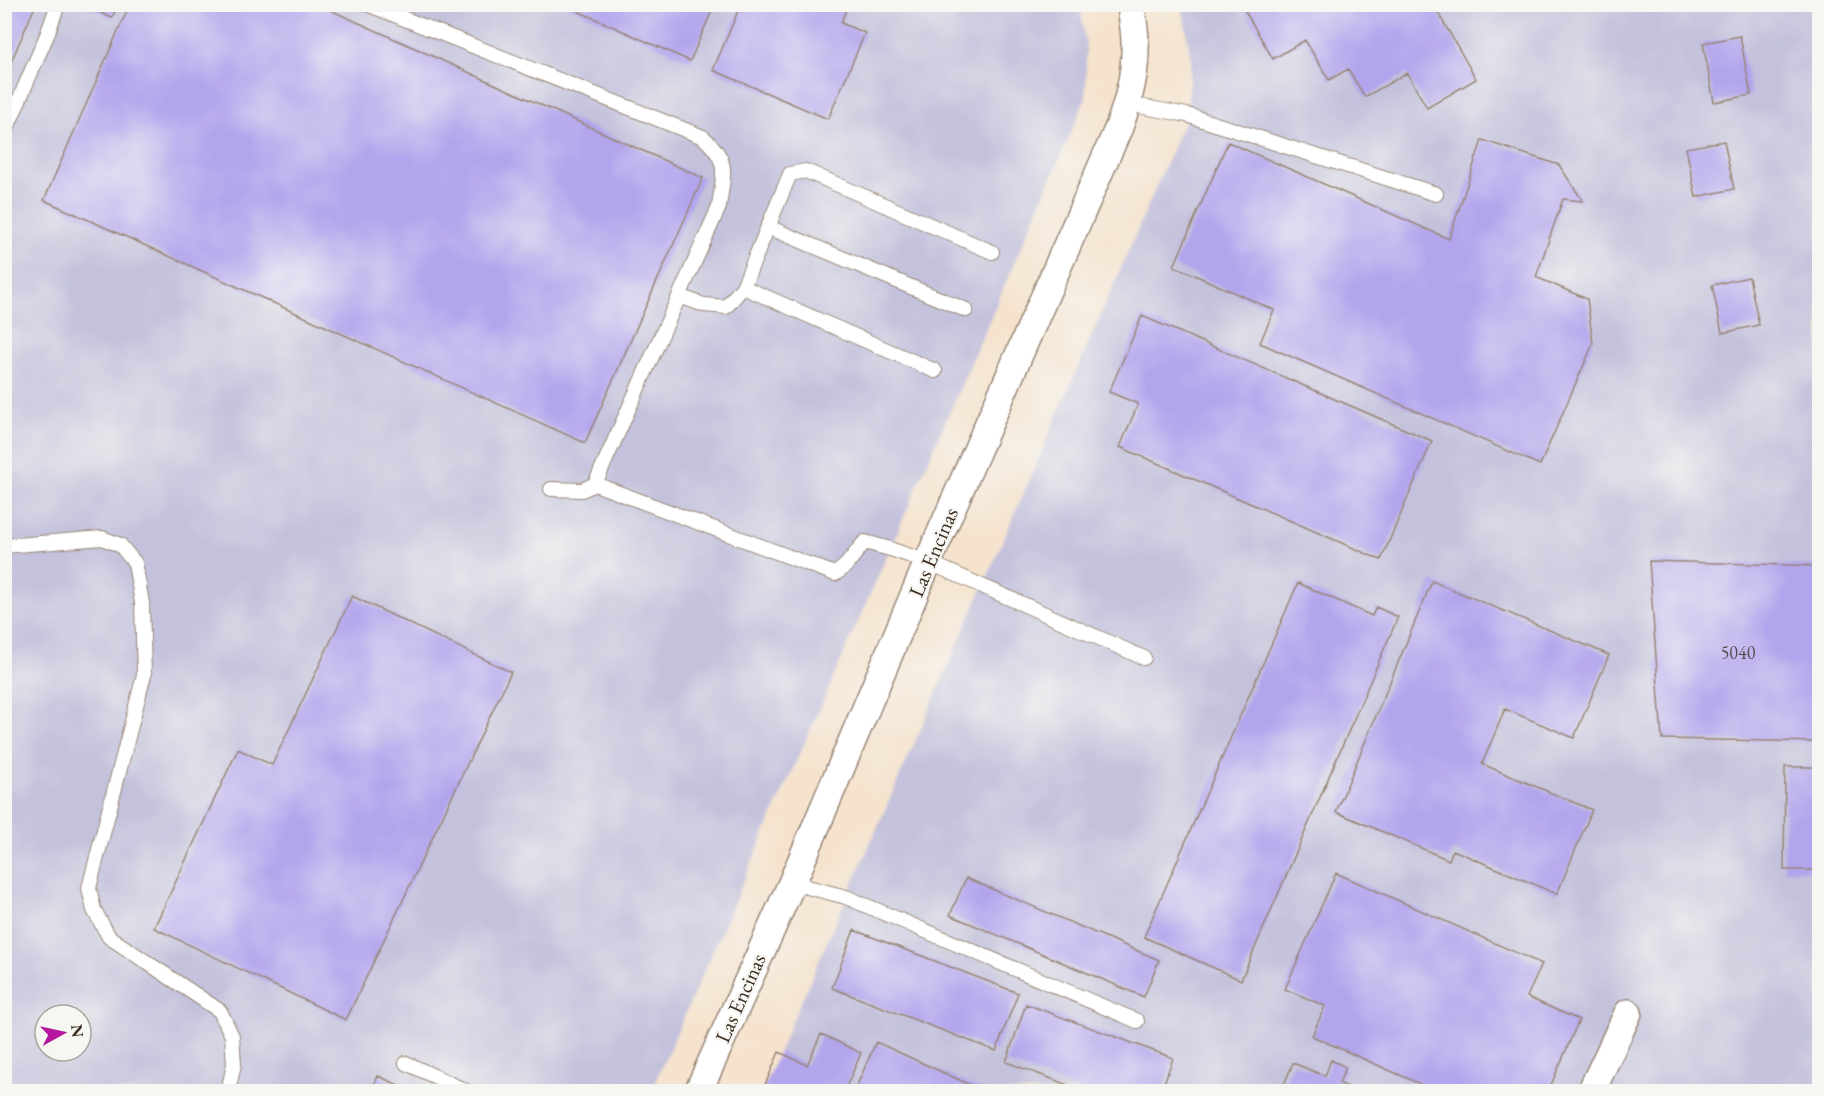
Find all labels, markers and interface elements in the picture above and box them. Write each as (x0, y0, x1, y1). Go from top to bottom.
street label: Las Encinas (902, 503, 964, 601)
house number: 5040 (1721, 641, 1756, 664)
street label: Las Encinas (708, 949, 772, 1047)
north arrow (33, 1003, 93, 1063)
text: N (66, 1023, 89, 1039)

